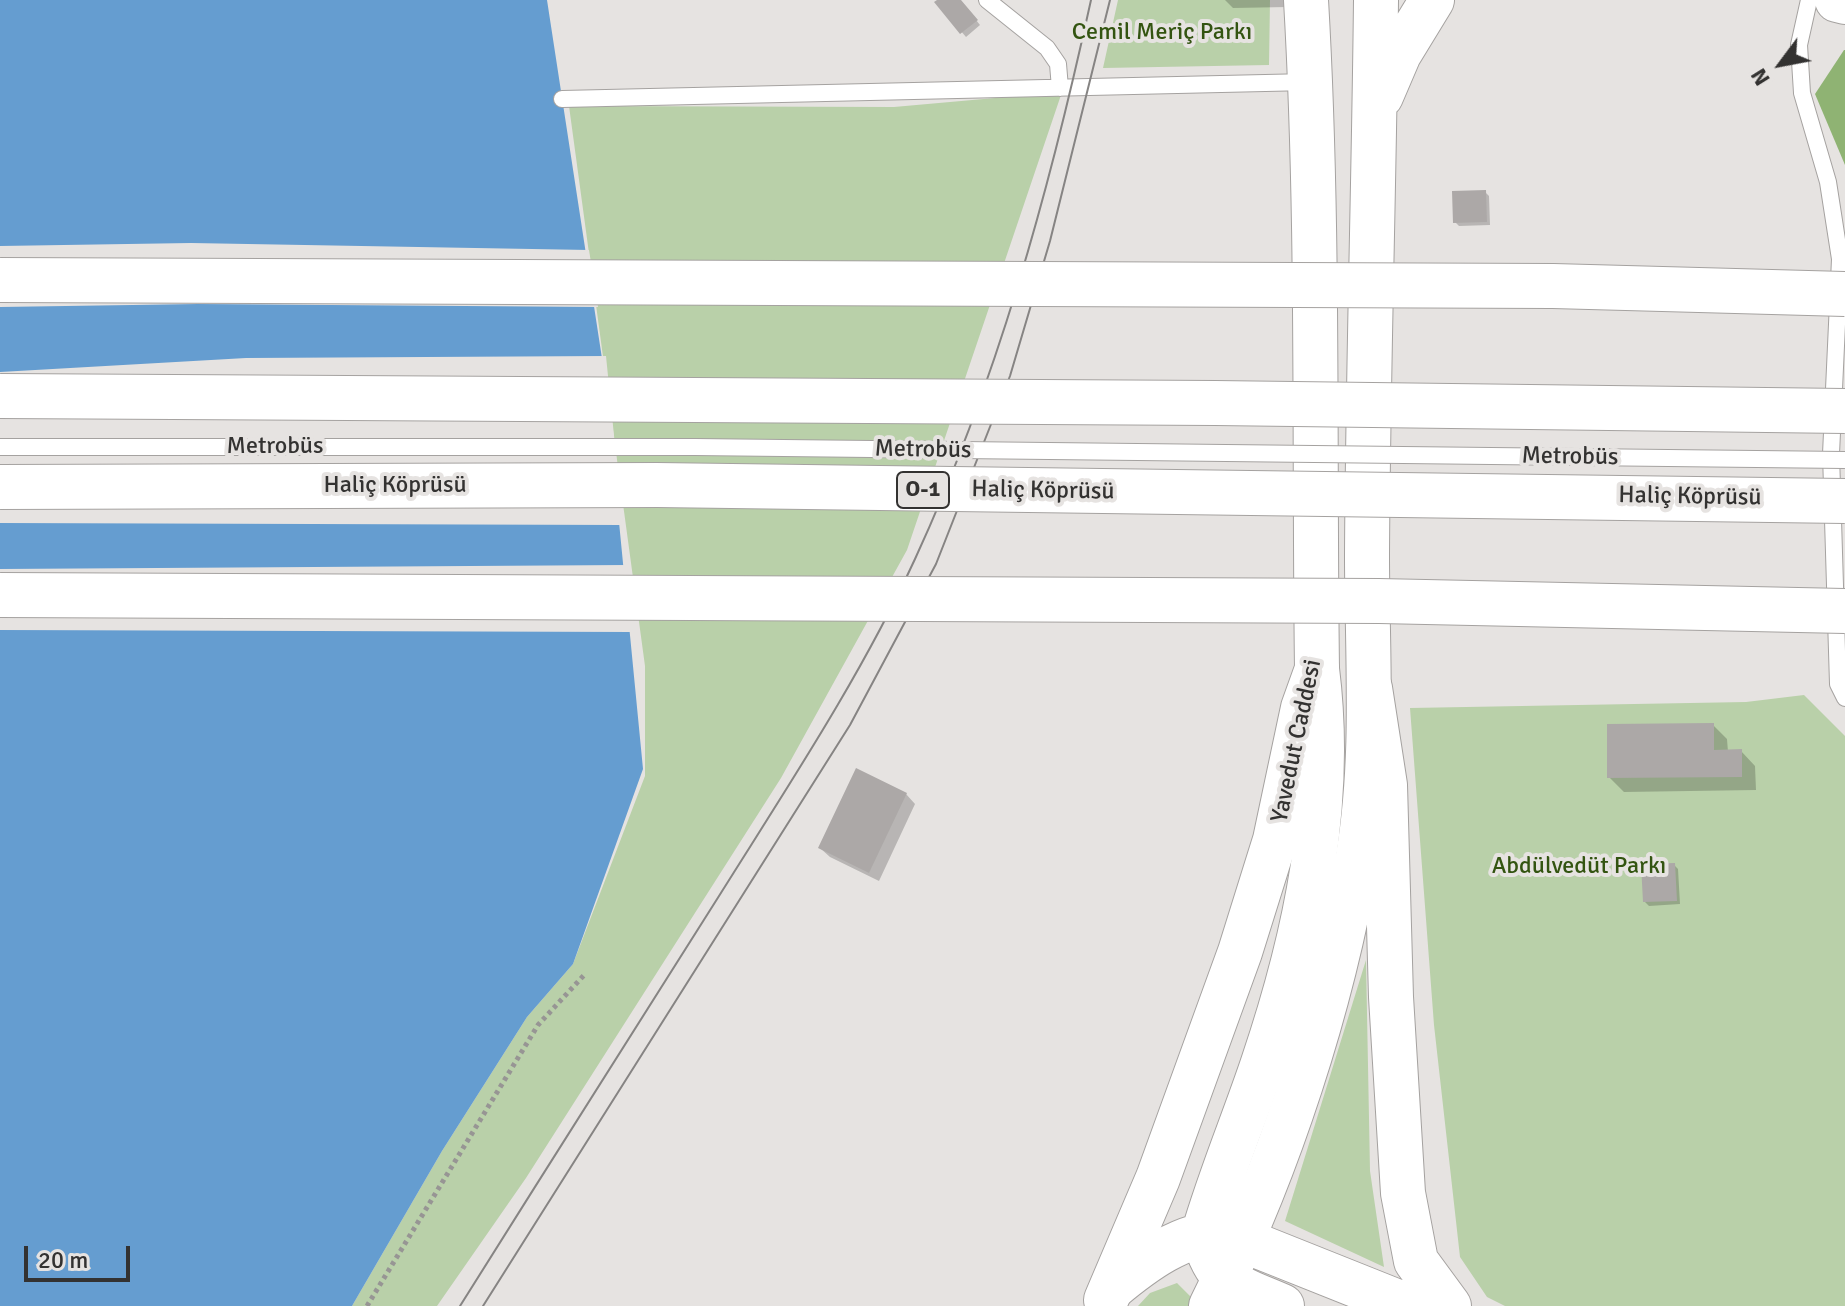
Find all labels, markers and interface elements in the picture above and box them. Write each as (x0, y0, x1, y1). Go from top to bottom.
park label: Cemil Meriç Parkı (1072, 19, 1252, 47)
north arrow (1741, 24, 1821, 104)
text: N (1745, 63, 1776, 91)
street label: Metrobüs (227, 433, 323, 461)
street label: Metrobüs (874, 435, 972, 465)
street label: Metrobüs (1521, 442, 1619, 472)
street label: Haliç Köprüsü (323, 472, 467, 500)
road number: O-1 (897, 472, 949, 508)
street label: Haliç Köprüsü (971, 475, 1115, 507)
street label: Haliç Köprüsü (1618, 481, 1762, 513)
street label: Yavedut Caddesi (1266, 657, 1328, 825)
park label: Abdülvedüt Parkı (1492, 853, 1666, 881)
scale bar (28, 1230, 134, 1280)
text: 20 m (38, 1245, 88, 1275)

